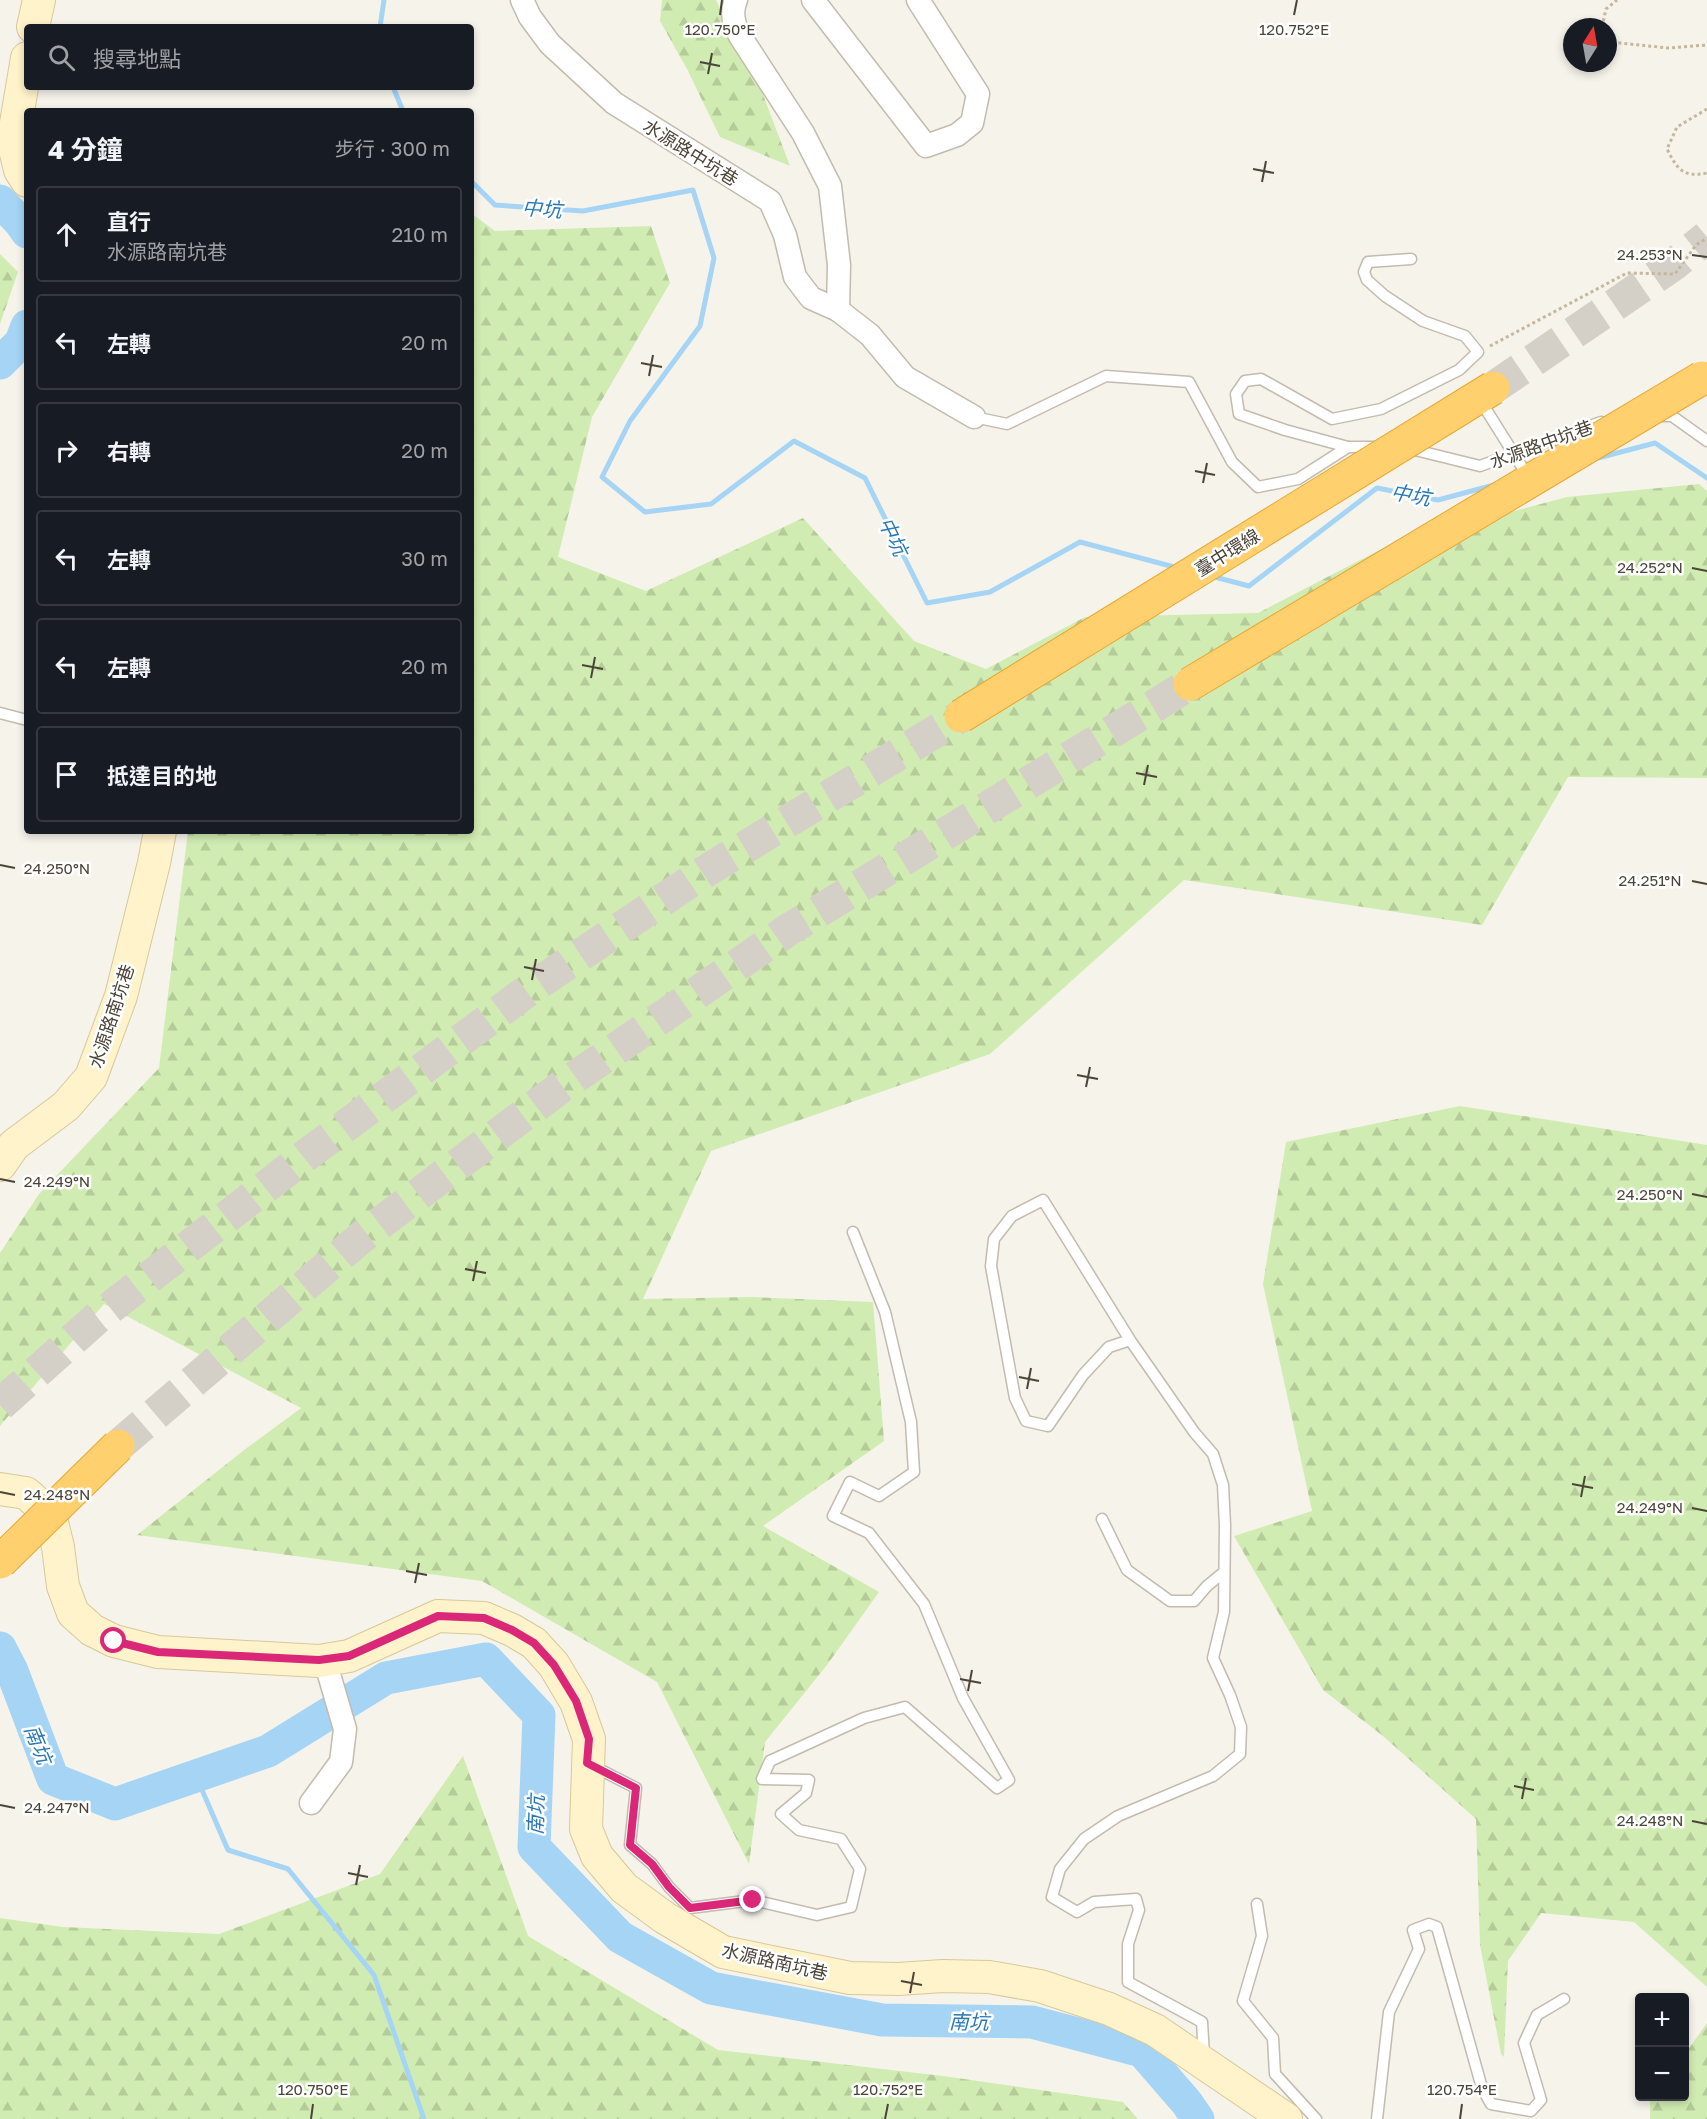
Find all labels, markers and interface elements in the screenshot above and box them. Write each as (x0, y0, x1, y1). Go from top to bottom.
north arrow (1563, 18, 1617, 72)
text: 120.750°E (685, 20, 755, 38)
text: 120.752°E (1259, 20, 1329, 38)
search box (24, 24, 474, 90)
icon: search (45, 41, 78, 74)
text: 搜尋地點 (93, 45, 181, 72)
street label: 水源路中坑巷 (639, 114, 743, 190)
text: 4 分鐘 (48, 134, 123, 165)
text: 步行 · 300 m (335, 136, 450, 160)
water label: 中坑 (521, 195, 566, 222)
text: 直行 (107, 208, 151, 235)
icon: ahead (50, 218, 83, 251)
text: 210 m (392, 222, 448, 246)
text: 水源路南坑巷 (107, 239, 227, 263)
text: 24.253°N (1617, 245, 1683, 263)
icon: left (50, 326, 83, 359)
text: 左轉 (107, 330, 151, 357)
text: 20 m (401, 330, 448, 354)
street label: 水源路中坑巷 (1486, 415, 1596, 473)
icon: right (50, 434, 83, 467)
text: 右轉 (107, 438, 151, 465)
text: 20 m (401, 438, 448, 462)
water label: 中坑 (1389, 479, 1436, 510)
water label: 中坑 (874, 513, 915, 562)
street label: 臺中環線 (1191, 524, 1263, 580)
icon: left (50, 542, 83, 575)
text: 左轉 (107, 546, 151, 573)
text: 30 m (401, 546, 448, 570)
text: 24.252°N (1617, 558, 1683, 576)
icon: left (50, 650, 83, 683)
text: 左轉 (107, 654, 151, 681)
text: 20 m (401, 654, 448, 678)
icon: arrive (50, 758, 83, 791)
text: 抵達目的地 (107, 762, 217, 789)
text: 24.250°N (24, 859, 90, 877)
text: 24.251°N (1618, 871, 1682, 889)
street label: 水源路南坑巷 (84, 961, 138, 1071)
text: 24.249°N (24, 1172, 90, 1190)
text: 24.250°N (1617, 1185, 1683, 1203)
text: 24.248°N (24, 1485, 90, 1503)
text: 24.249°N (1617, 1498, 1683, 1516)
route start (100, 1627, 126, 1653)
water label: 南坑 (20, 1721, 59, 1770)
water label: 南坑 (522, 1792, 548, 1835)
text: 24.247°N (24, 1798, 90, 1816)
text: 24.248°N (1617, 1811, 1683, 1829)
route end (739, 1886, 765, 1912)
street label: 水源路南坑巷 (720, 1938, 830, 1984)
map controls (1635, 1993, 1689, 2101)
button: + (1635, 1993, 1689, 2047)
water label: 南坑 (949, 2009, 992, 2033)
button: − (1635, 2047, 1689, 2101)
text: 120.750°E (278, 2080, 348, 2098)
text: 120.752°E (853, 2080, 923, 2098)
text: 120.754°E (1427, 2080, 1497, 2098)

